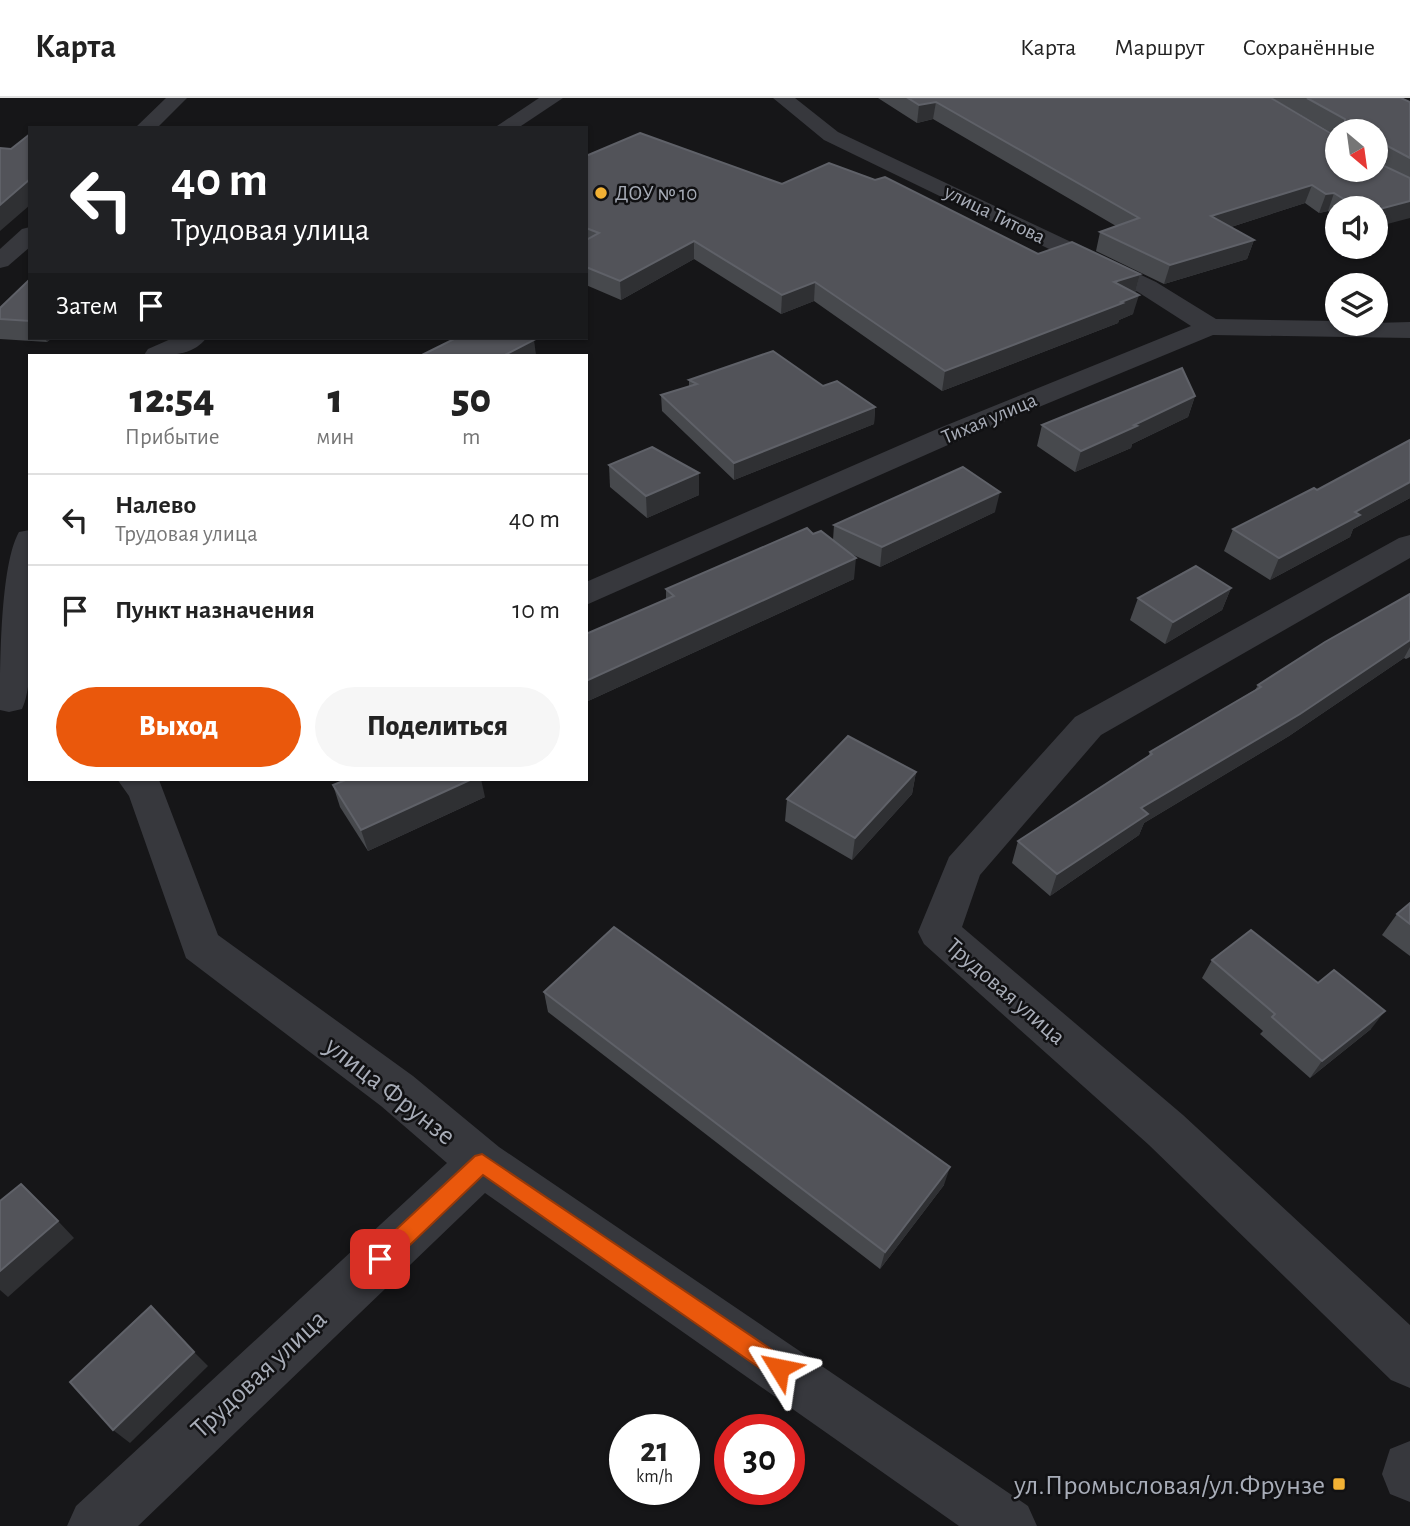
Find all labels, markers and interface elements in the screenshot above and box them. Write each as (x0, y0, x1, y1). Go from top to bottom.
text: Карта (35, 31, 116, 64)
text: Карта (1020, 36, 1076, 60)
text: Маршрут (1114, 36, 1204, 60)
text: Сохранённые (1242, 36, 1375, 60)
north arrow (1325, 119, 1388, 182)
map controls (1325, 119, 1388, 336)
icon: left (56, 154, 147, 245)
text: 40 m (171, 156, 268, 205)
street label: улица Титова (940, 181, 1049, 248)
place label: ДОУ № 10 (615, 183, 697, 204)
marker: ДОУ № 10 (593, 185, 609, 201)
button: sound (1325, 196, 1388, 259)
text: Трудовая улица (171, 214, 370, 246)
button: layers (1325, 273, 1388, 336)
icon: arrive (132, 287, 170, 325)
text: Затем (56, 293, 118, 319)
text: 12:54 (130, 378, 215, 420)
text: 1 (328, 378, 343, 420)
text: 50 (451, 378, 491, 420)
street label: Тихая улица (939, 389, 1040, 448)
text: Прибытие (125, 426, 219, 449)
text: мин (316, 426, 354, 449)
text: m (462, 426, 480, 449)
text: Налево (115, 492, 196, 518)
icon: left (56, 501, 94, 539)
text: 40 m (509, 506, 560, 532)
text: Трудовая улица (115, 523, 258, 546)
icon: arrive (56, 592, 94, 630)
text: Пункт назначения (115, 597, 315, 623)
text: 10 m (512, 597, 560, 623)
button: Выход (56, 687, 301, 767)
button: Поделиться (315, 687, 560, 767)
street label: Трудовая улица (941, 934, 1069, 1050)
street label: улица Фрунзе (319, 1032, 460, 1151)
pin (350, 1229, 410, 1289)
icon: arrive (361, 1240, 399, 1278)
street label: Трудовая улица (186, 1305, 333, 1444)
position arrow (742, 1331, 816, 1405)
speed limit sign: 30 (714, 1414, 805, 1505)
text: 21 (640, 1433, 669, 1468)
text: km/h (636, 1468, 673, 1486)
place label: ул.Промысловая/ул.Фрунзе (1013, 1472, 1325, 1500)
marker: ул.Промысловая/ул.Фрунзе (1331, 1476, 1347, 1492)

